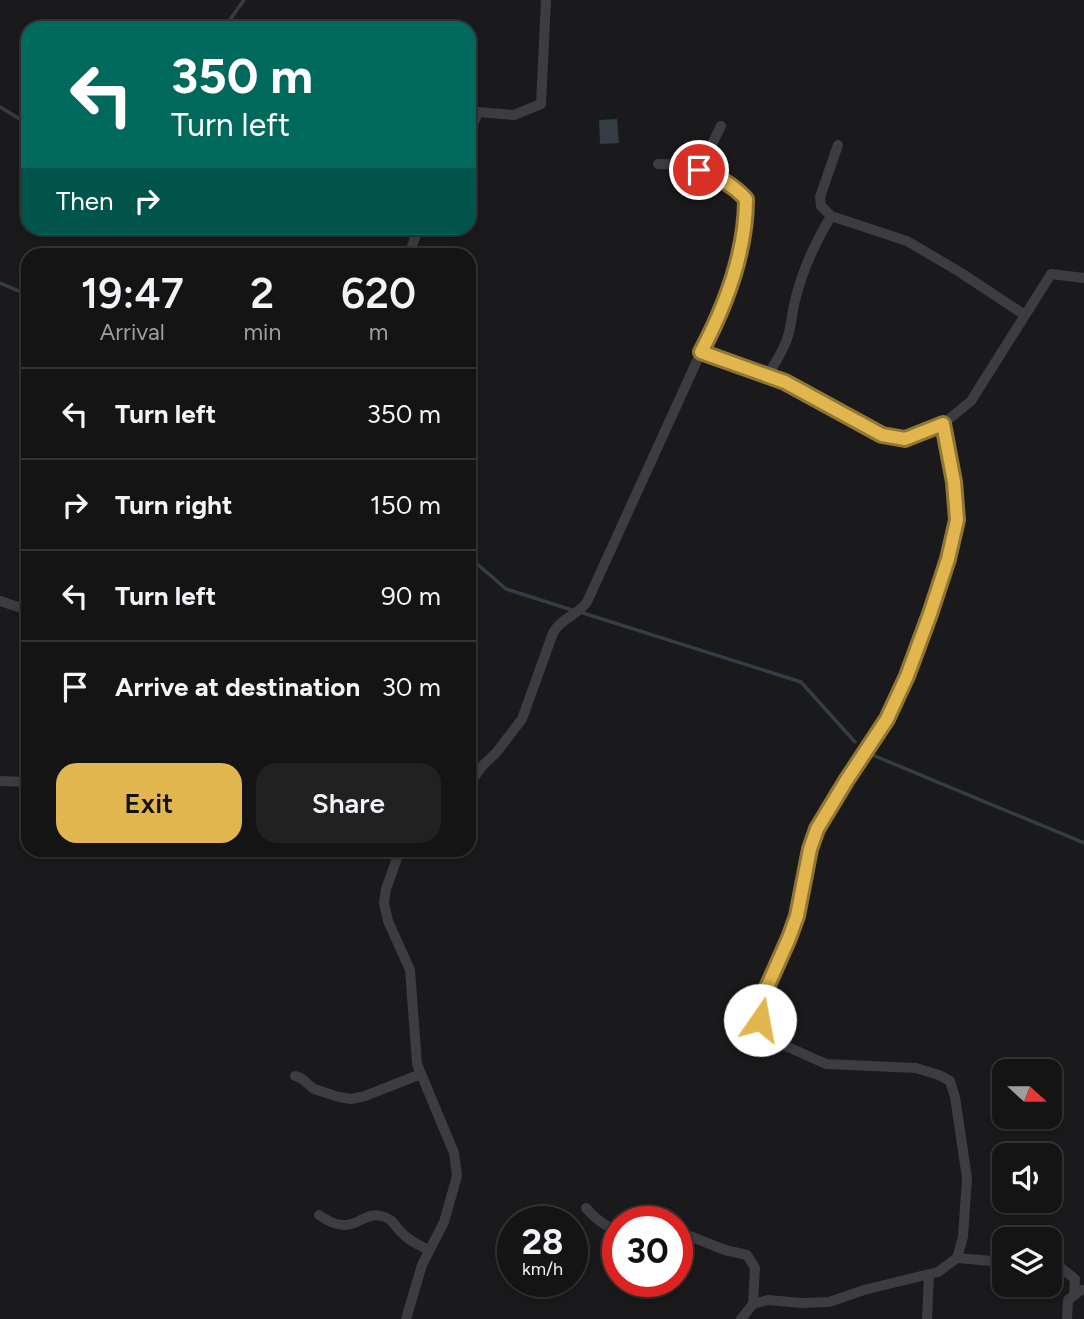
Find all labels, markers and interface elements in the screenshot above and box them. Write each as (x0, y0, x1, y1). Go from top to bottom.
text: 350 m (171, 46, 313, 105)
icon: left (56, 49, 147, 140)
text: Turn left (171, 106, 290, 144)
pin (669, 140, 729, 200)
icon: arrive (680, 151, 718, 189)
icon: right (128, 182, 166, 220)
text: Then (56, 185, 114, 217)
text: 19:47 (81, 268, 184, 319)
text: 2 (250, 268, 274, 319)
text: 620 (341, 268, 416, 319)
text: Arrival (100, 318, 165, 346)
text: min (243, 318, 281, 346)
text: m (369, 318, 388, 346)
icon: left (56, 395, 94, 433)
text: Turn left (115, 398, 216, 430)
text: 350 m (367, 398, 441, 430)
icon: right (56, 486, 94, 524)
text: Turn right (115, 489, 232, 521)
text: 150 m (370, 489, 441, 521)
icon: left (56, 577, 94, 615)
text: Turn left (115, 580, 216, 612)
text: 90 m (381, 580, 441, 612)
icon: arrive (56, 668, 94, 706)
text: Arrive at destination (115, 671, 360, 703)
text: 30 m (382, 671, 441, 703)
button: Exit (56, 763, 242, 843)
button: Share (256, 763, 441, 843)
position arrow (723, 983, 797, 1057)
north arrow (992, 1059, 1062, 1129)
map controls (992, 1059, 1062, 1297)
button: sound (992, 1143, 1062, 1213)
speed limit sign: 30 (602, 1206, 693, 1297)
text: 28 (522, 1221, 563, 1263)
button: layers (992, 1227, 1062, 1297)
text: km/h (522, 1258, 563, 1280)

